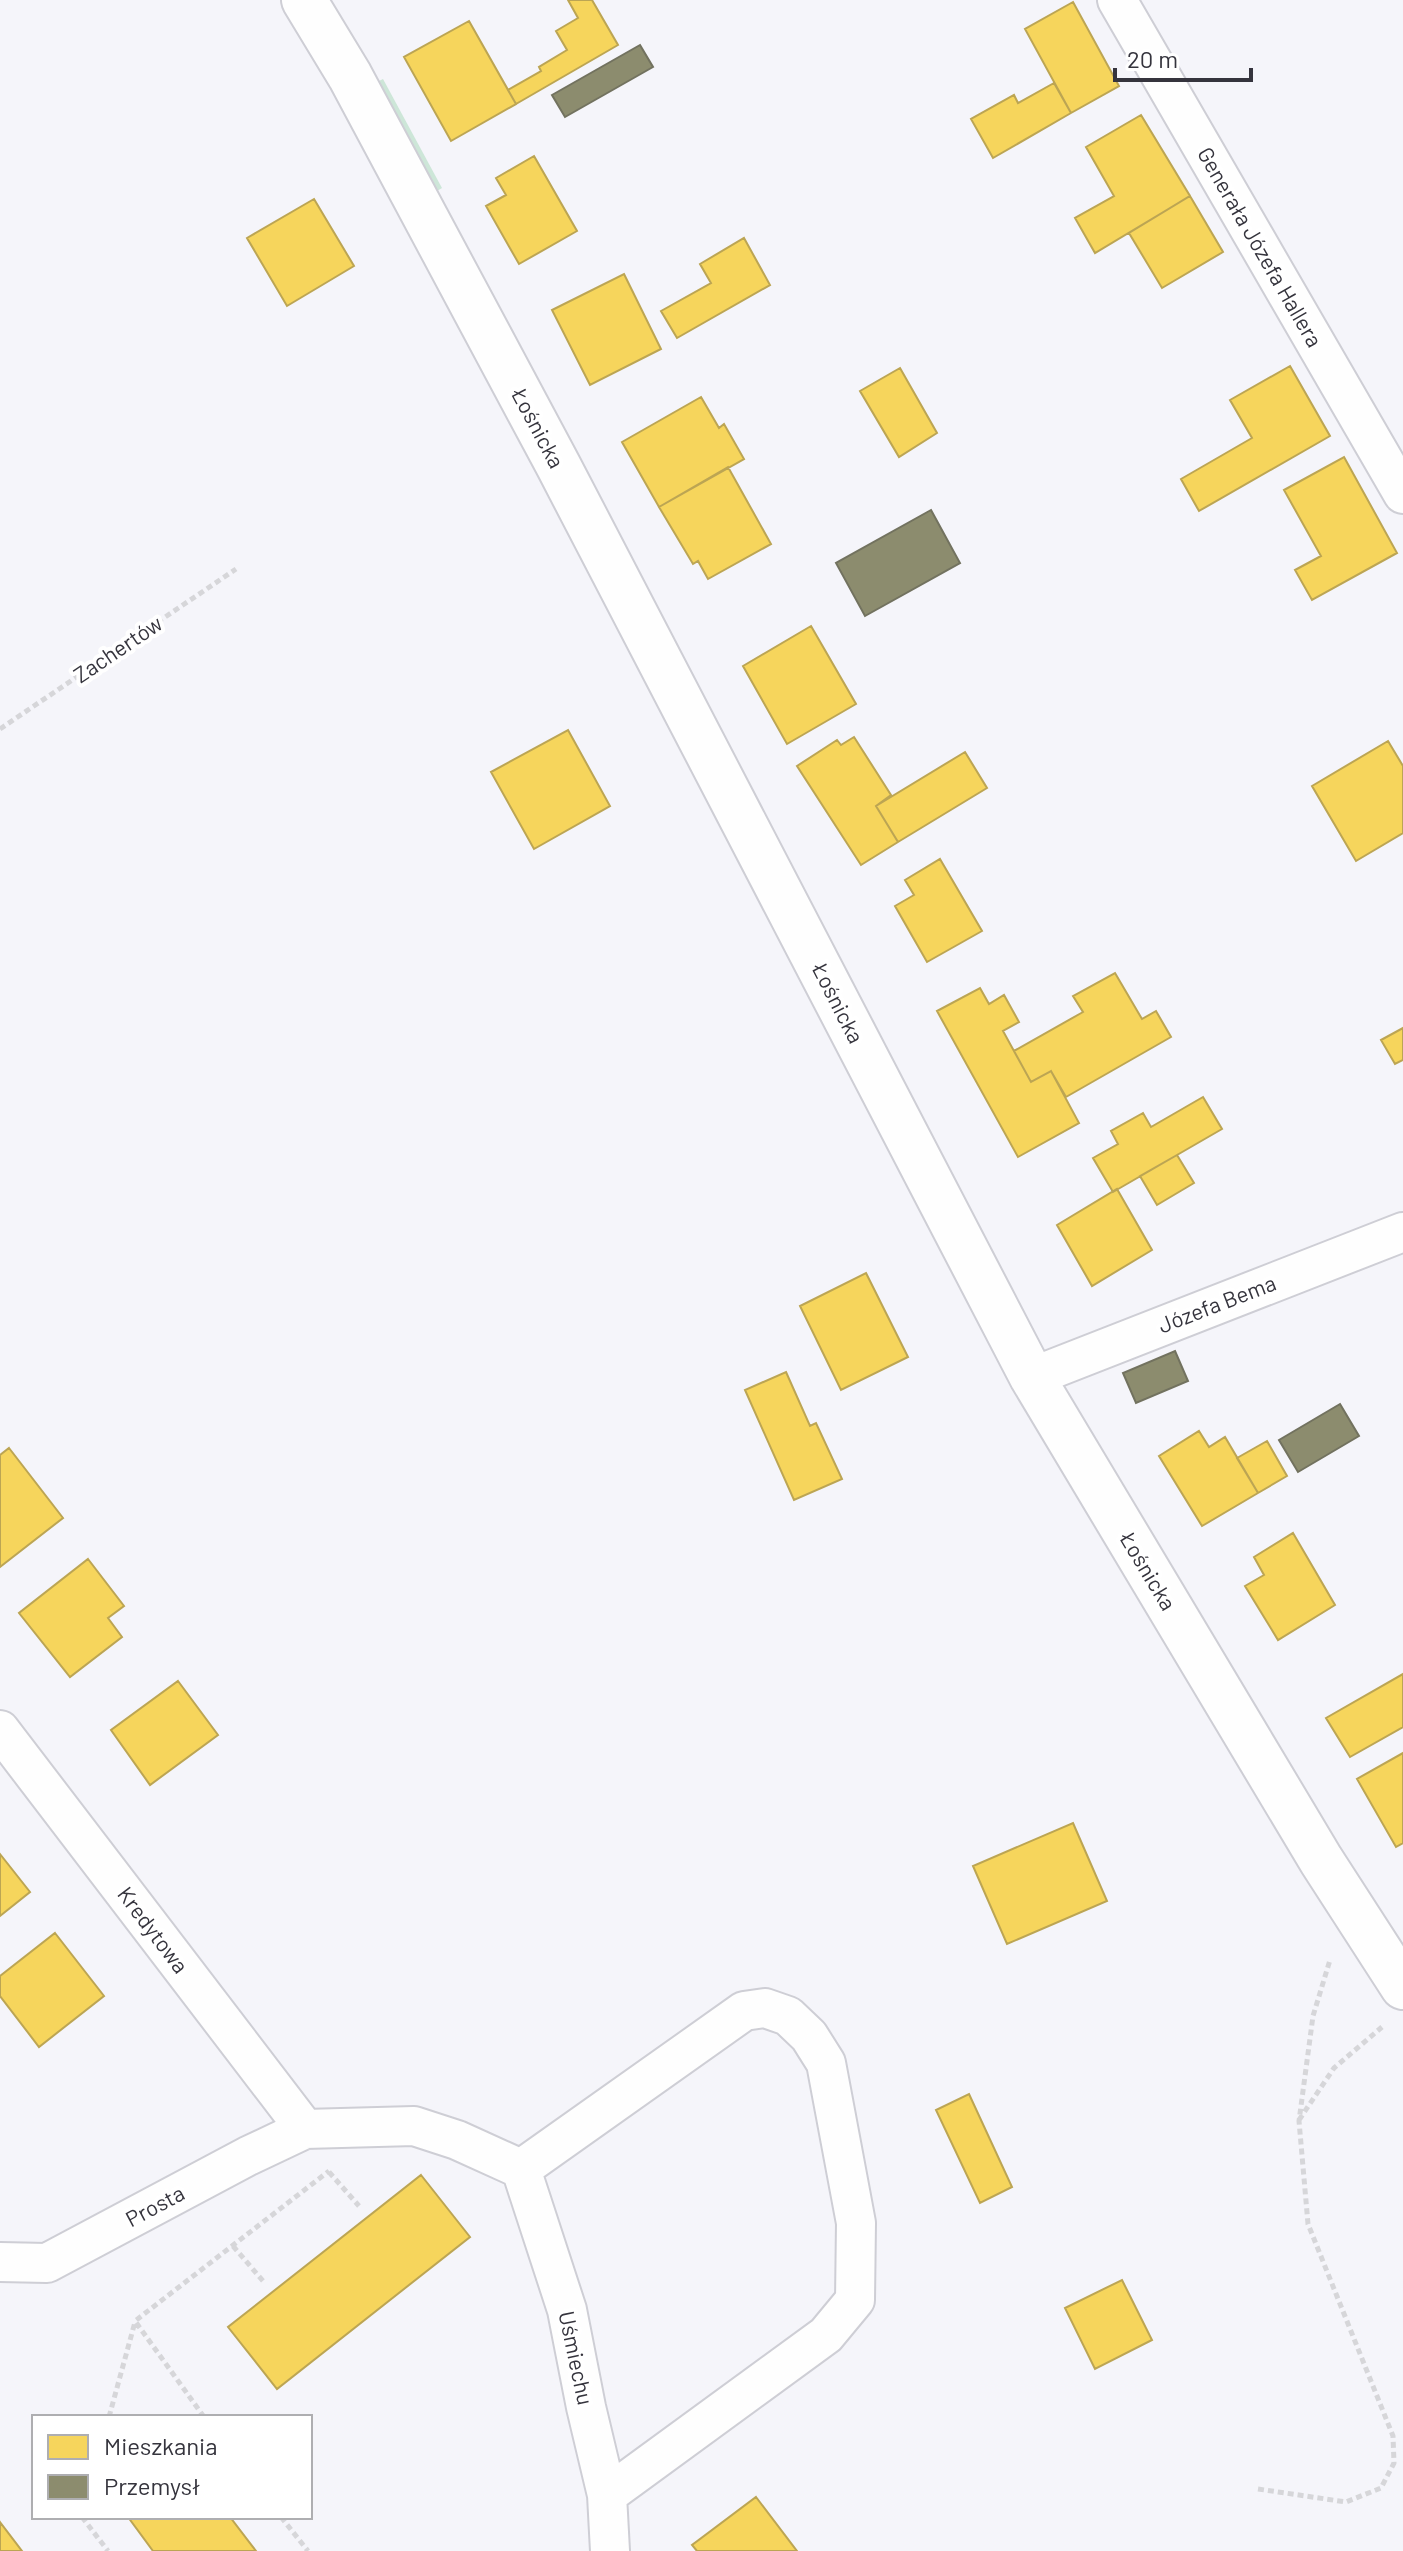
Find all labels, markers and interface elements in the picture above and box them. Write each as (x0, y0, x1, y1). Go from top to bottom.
scale bar (1115, 32, 1251, 82)
text: 20 m (1127, 44, 1178, 73)
street label: Generała Józefa Hallera (1193, 142, 1329, 351)
street label: Łośnicka (507, 382, 571, 472)
street label: Zachertów (68, 609, 167, 687)
street label: Łośnicka (807, 957, 870, 1047)
street label: Józefa Bema (1154, 1269, 1279, 1337)
street label: Łośnicka (1115, 1526, 1182, 1614)
street label: Kredytowa (113, 1881, 195, 1978)
street label: Prosta (121, 2179, 188, 2231)
street label: Uśmiechu (554, 2308, 600, 2407)
legend (32, 2415, 312, 2519)
text: Mieszkania (104, 2431, 217, 2460)
text: Przemysł (104, 2471, 200, 2500)

